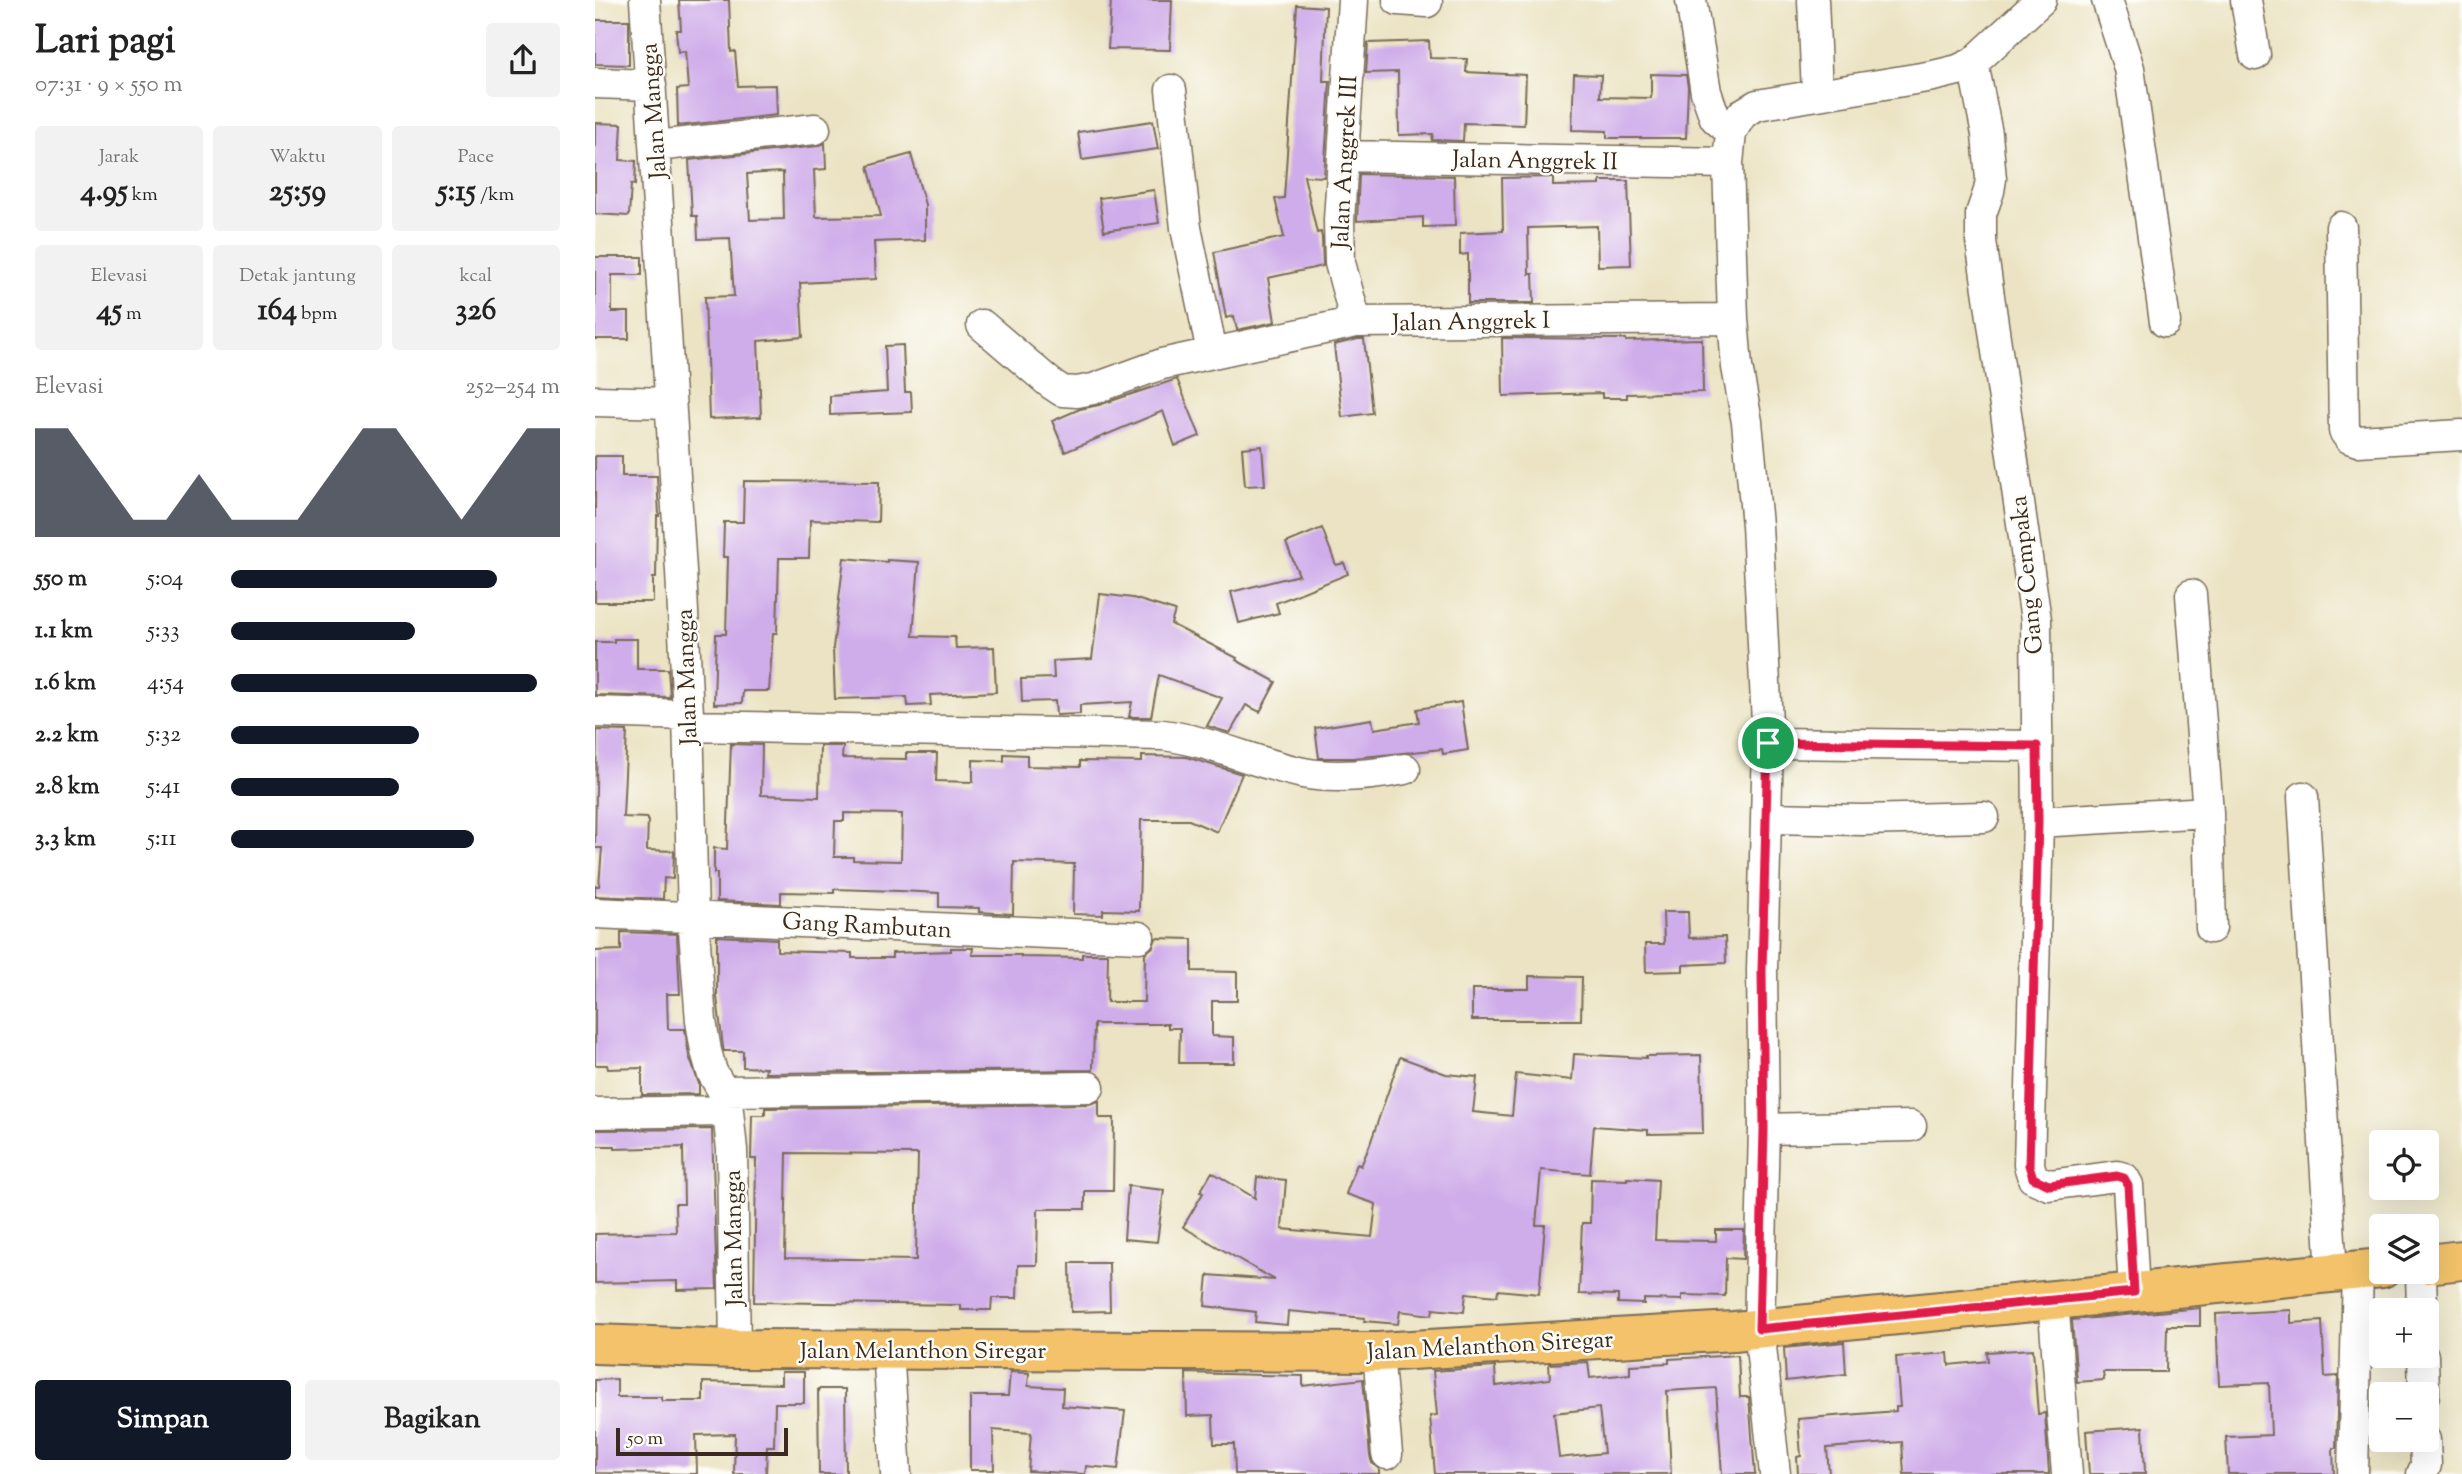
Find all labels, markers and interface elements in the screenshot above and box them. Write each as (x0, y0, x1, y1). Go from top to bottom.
text: Lari pagi (35, 16, 175, 70)
button: share (486, 23, 560, 97)
street label: Jalan Mangga (633, 42, 677, 182)
text: 07:31 · 9 × 550 m (35, 69, 183, 102)
street label: Jalan Anggrek III (1324, 74, 1368, 252)
text: Jarak (99, 144, 139, 171)
text: Waktu (269, 144, 326, 171)
text: Pace (458, 144, 494, 171)
street label: Jalan Anggrek II (1450, 144, 1618, 180)
text: 4.95 (80, 171, 128, 214)
text: 25:59 (269, 171, 326, 214)
text: 5:15 (437, 171, 476, 214)
text: km (128, 182, 158, 209)
text: /km (476, 182, 514, 209)
text: Elevasi (91, 263, 148, 290)
text: Detak jantung (239, 263, 356, 290)
text: kcal (459, 263, 492, 290)
text: 45 (97, 290, 122, 333)
text: 164 (257, 290, 297, 333)
text: 326 (455, 290, 496, 333)
text: m (122, 301, 142, 328)
text: bpm (297, 301, 338, 328)
street label: Jalan Anggrek I (1390, 305, 1550, 341)
text: Elevasi (35, 371, 104, 404)
text: 252–254 m (465, 371, 560, 404)
street label: Gang Cempaka (2003, 494, 2053, 656)
text: 550 m (35, 563, 87, 596)
text: 5:04 (147, 563, 183, 596)
street label: Jalan Mangga (669, 608, 707, 748)
text: 1.1 km (35, 615, 93, 648)
text: 5:33 (147, 615, 179, 648)
text: 1.6 km (35, 667, 96, 700)
text: 4:54 (147, 667, 184, 700)
pin (1738, 713, 1798, 773)
text: 2.2 km (35, 719, 99, 752)
text: 5:32 (147, 719, 181, 752)
icon: arrive (1749, 724, 1787, 762)
text: 2.8 km (35, 771, 100, 804)
text: 5:41 (147, 771, 180, 804)
text: 3.3 km (35, 823, 96, 856)
text: 5:11 (147, 823, 177, 856)
street label: Gang Rambutan (781, 906, 953, 948)
map controls (2369, 1130, 2439, 1452)
button: locate (2369, 1130, 2439, 1200)
street label: Jalan Mangga (717, 1169, 753, 1309)
button: layers (2369, 1214, 2439, 1284)
button: + (2369, 1298, 2439, 1368)
street label: Jalan Melanthon Siregar (1364, 1324, 1614, 1371)
street label: Jalan Melanthon Siregar (798, 1335, 1046, 1369)
button: Simpan (35, 1380, 291, 1460)
button: Bagikan (305, 1380, 560, 1460)
button: − (2369, 1382, 2439, 1452)
scale bar (616, 1425, 787, 1457)
text: 50 m (627, 1426, 663, 1453)

